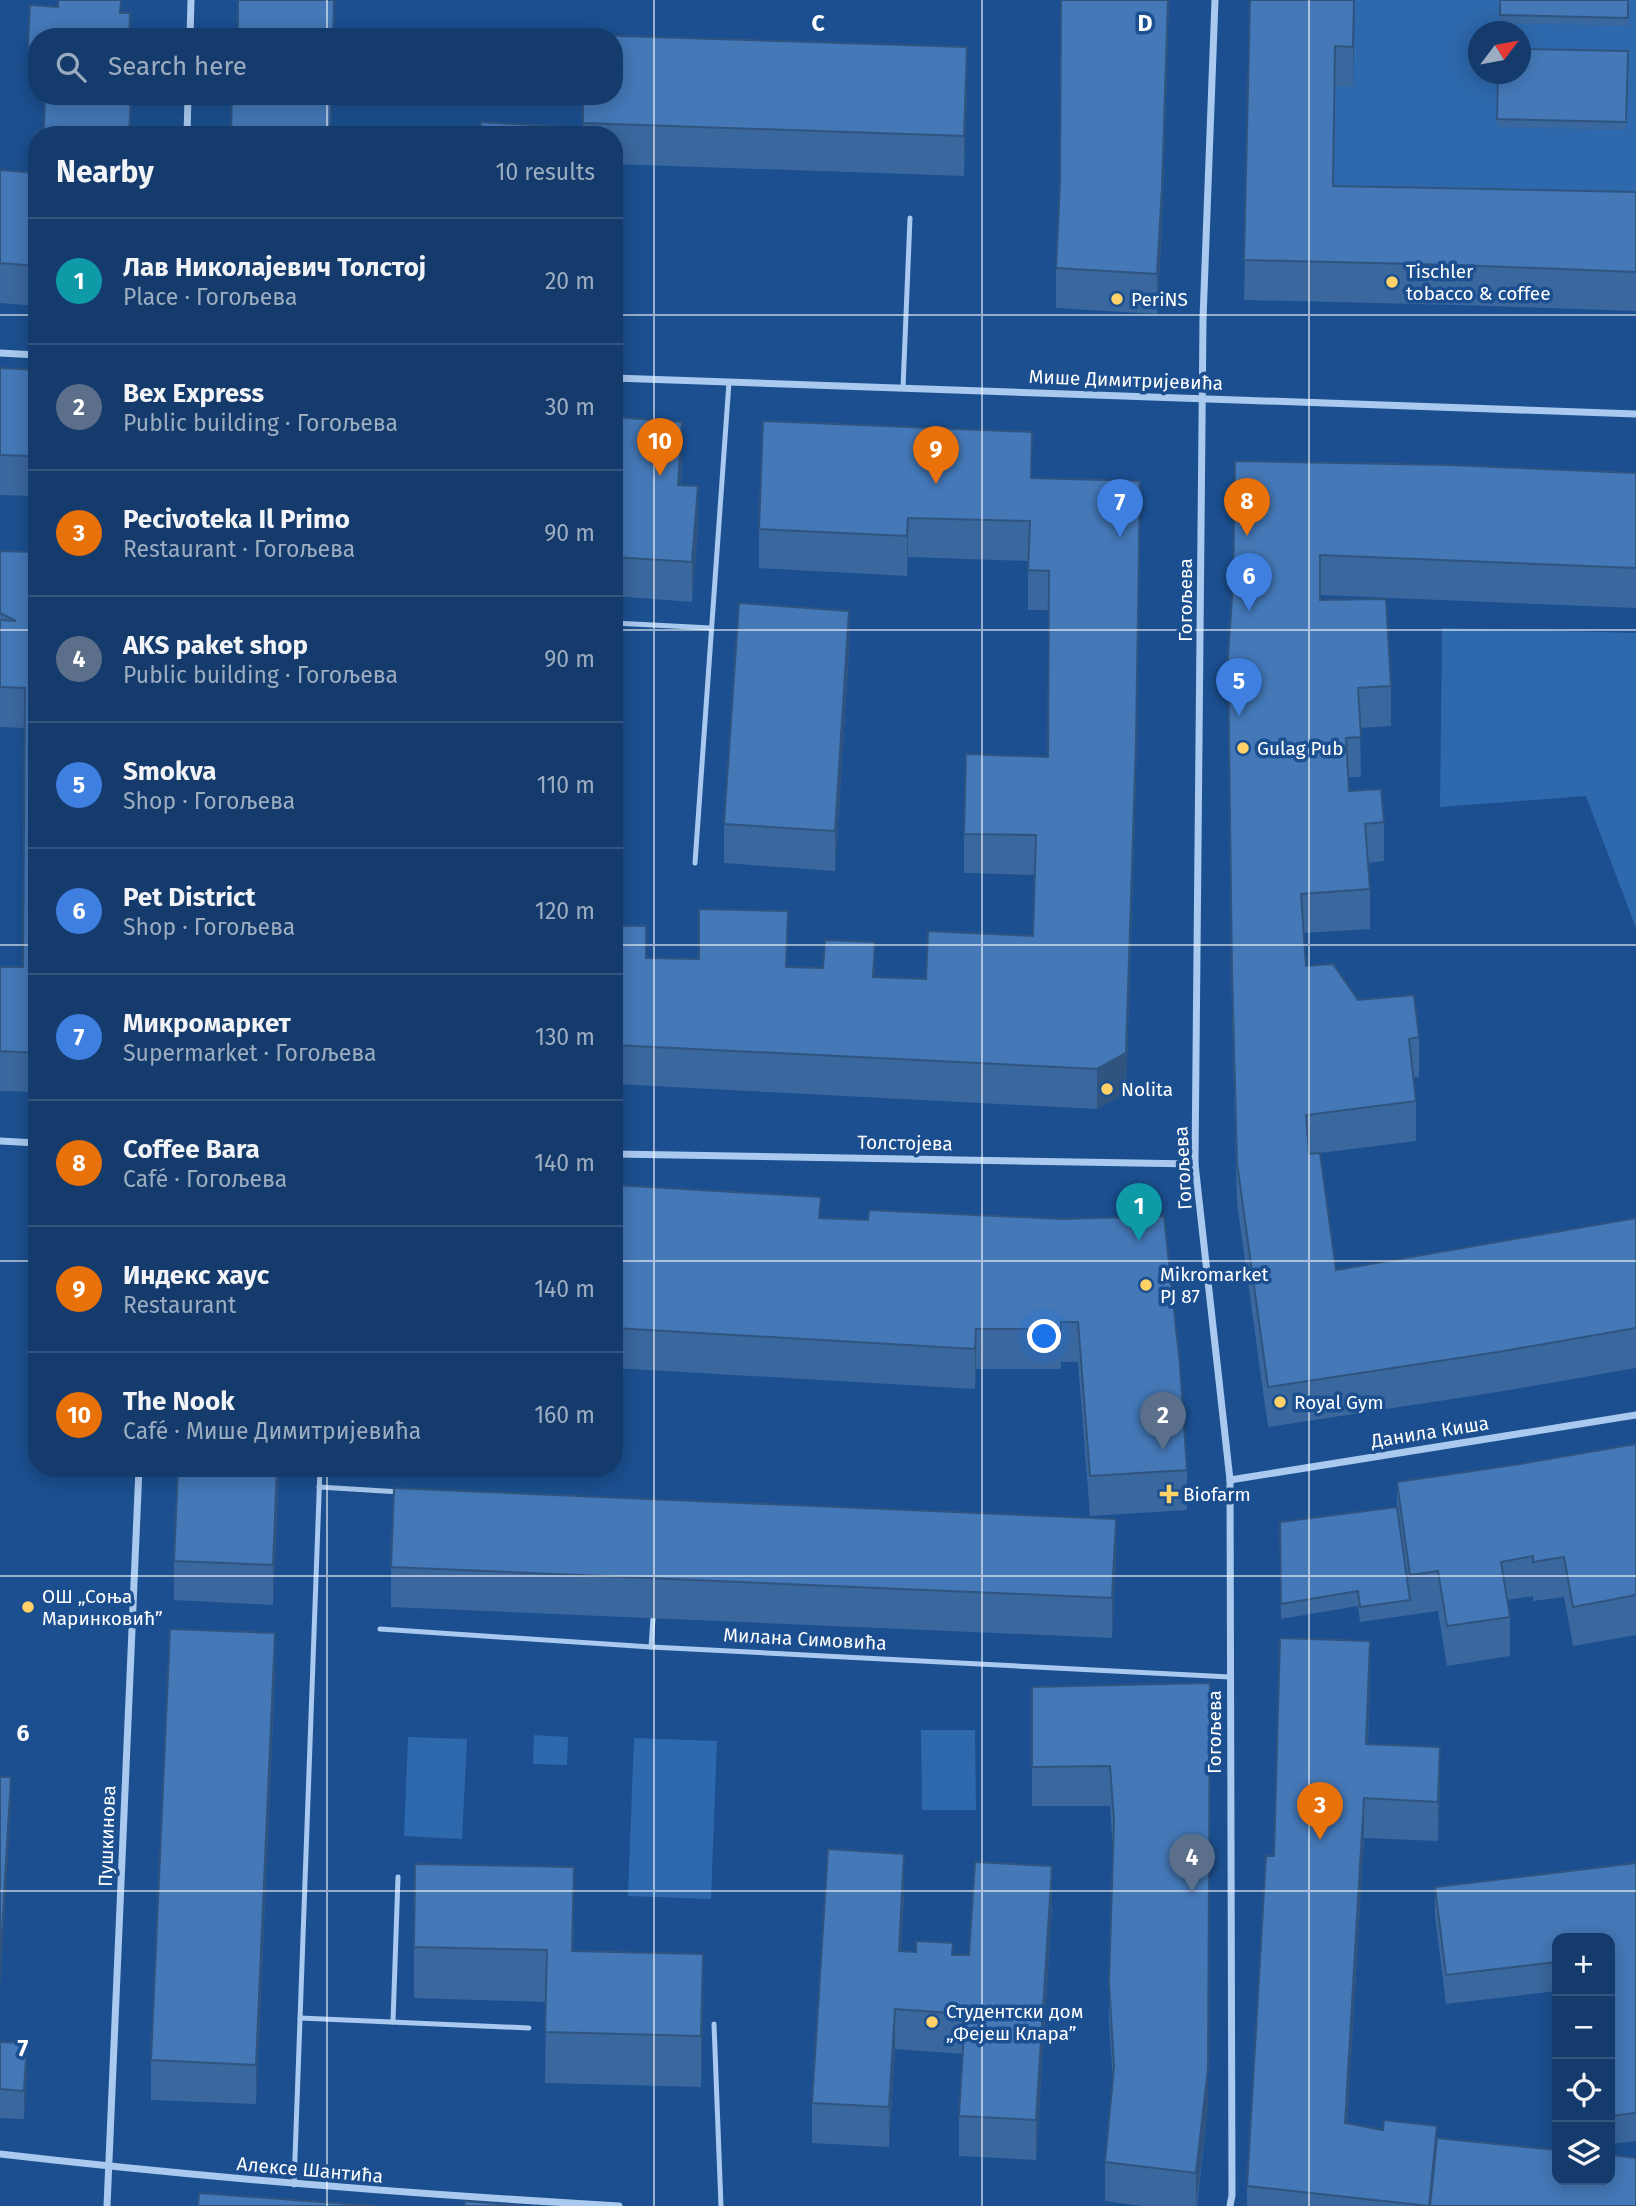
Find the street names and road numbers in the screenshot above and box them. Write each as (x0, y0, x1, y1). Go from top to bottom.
street label: Мише Димитријевића (1028, 365, 1224, 395)
street label: Гогољева (1174, 558, 1197, 642)
street label: Гогољева (1169, 1126, 1197, 1210)
street label: Толстојева (857, 1131, 953, 1155)
street label: Данила Киша (1368, 1411, 1491, 1453)
street label: Милана Симовића (723, 1623, 887, 1655)
street label: Гогољева (1203, 1690, 1226, 1774)
street label: Пушкинова (94, 1785, 120, 1887)
street label: Алексе Шантића (236, 2152, 384, 2188)

